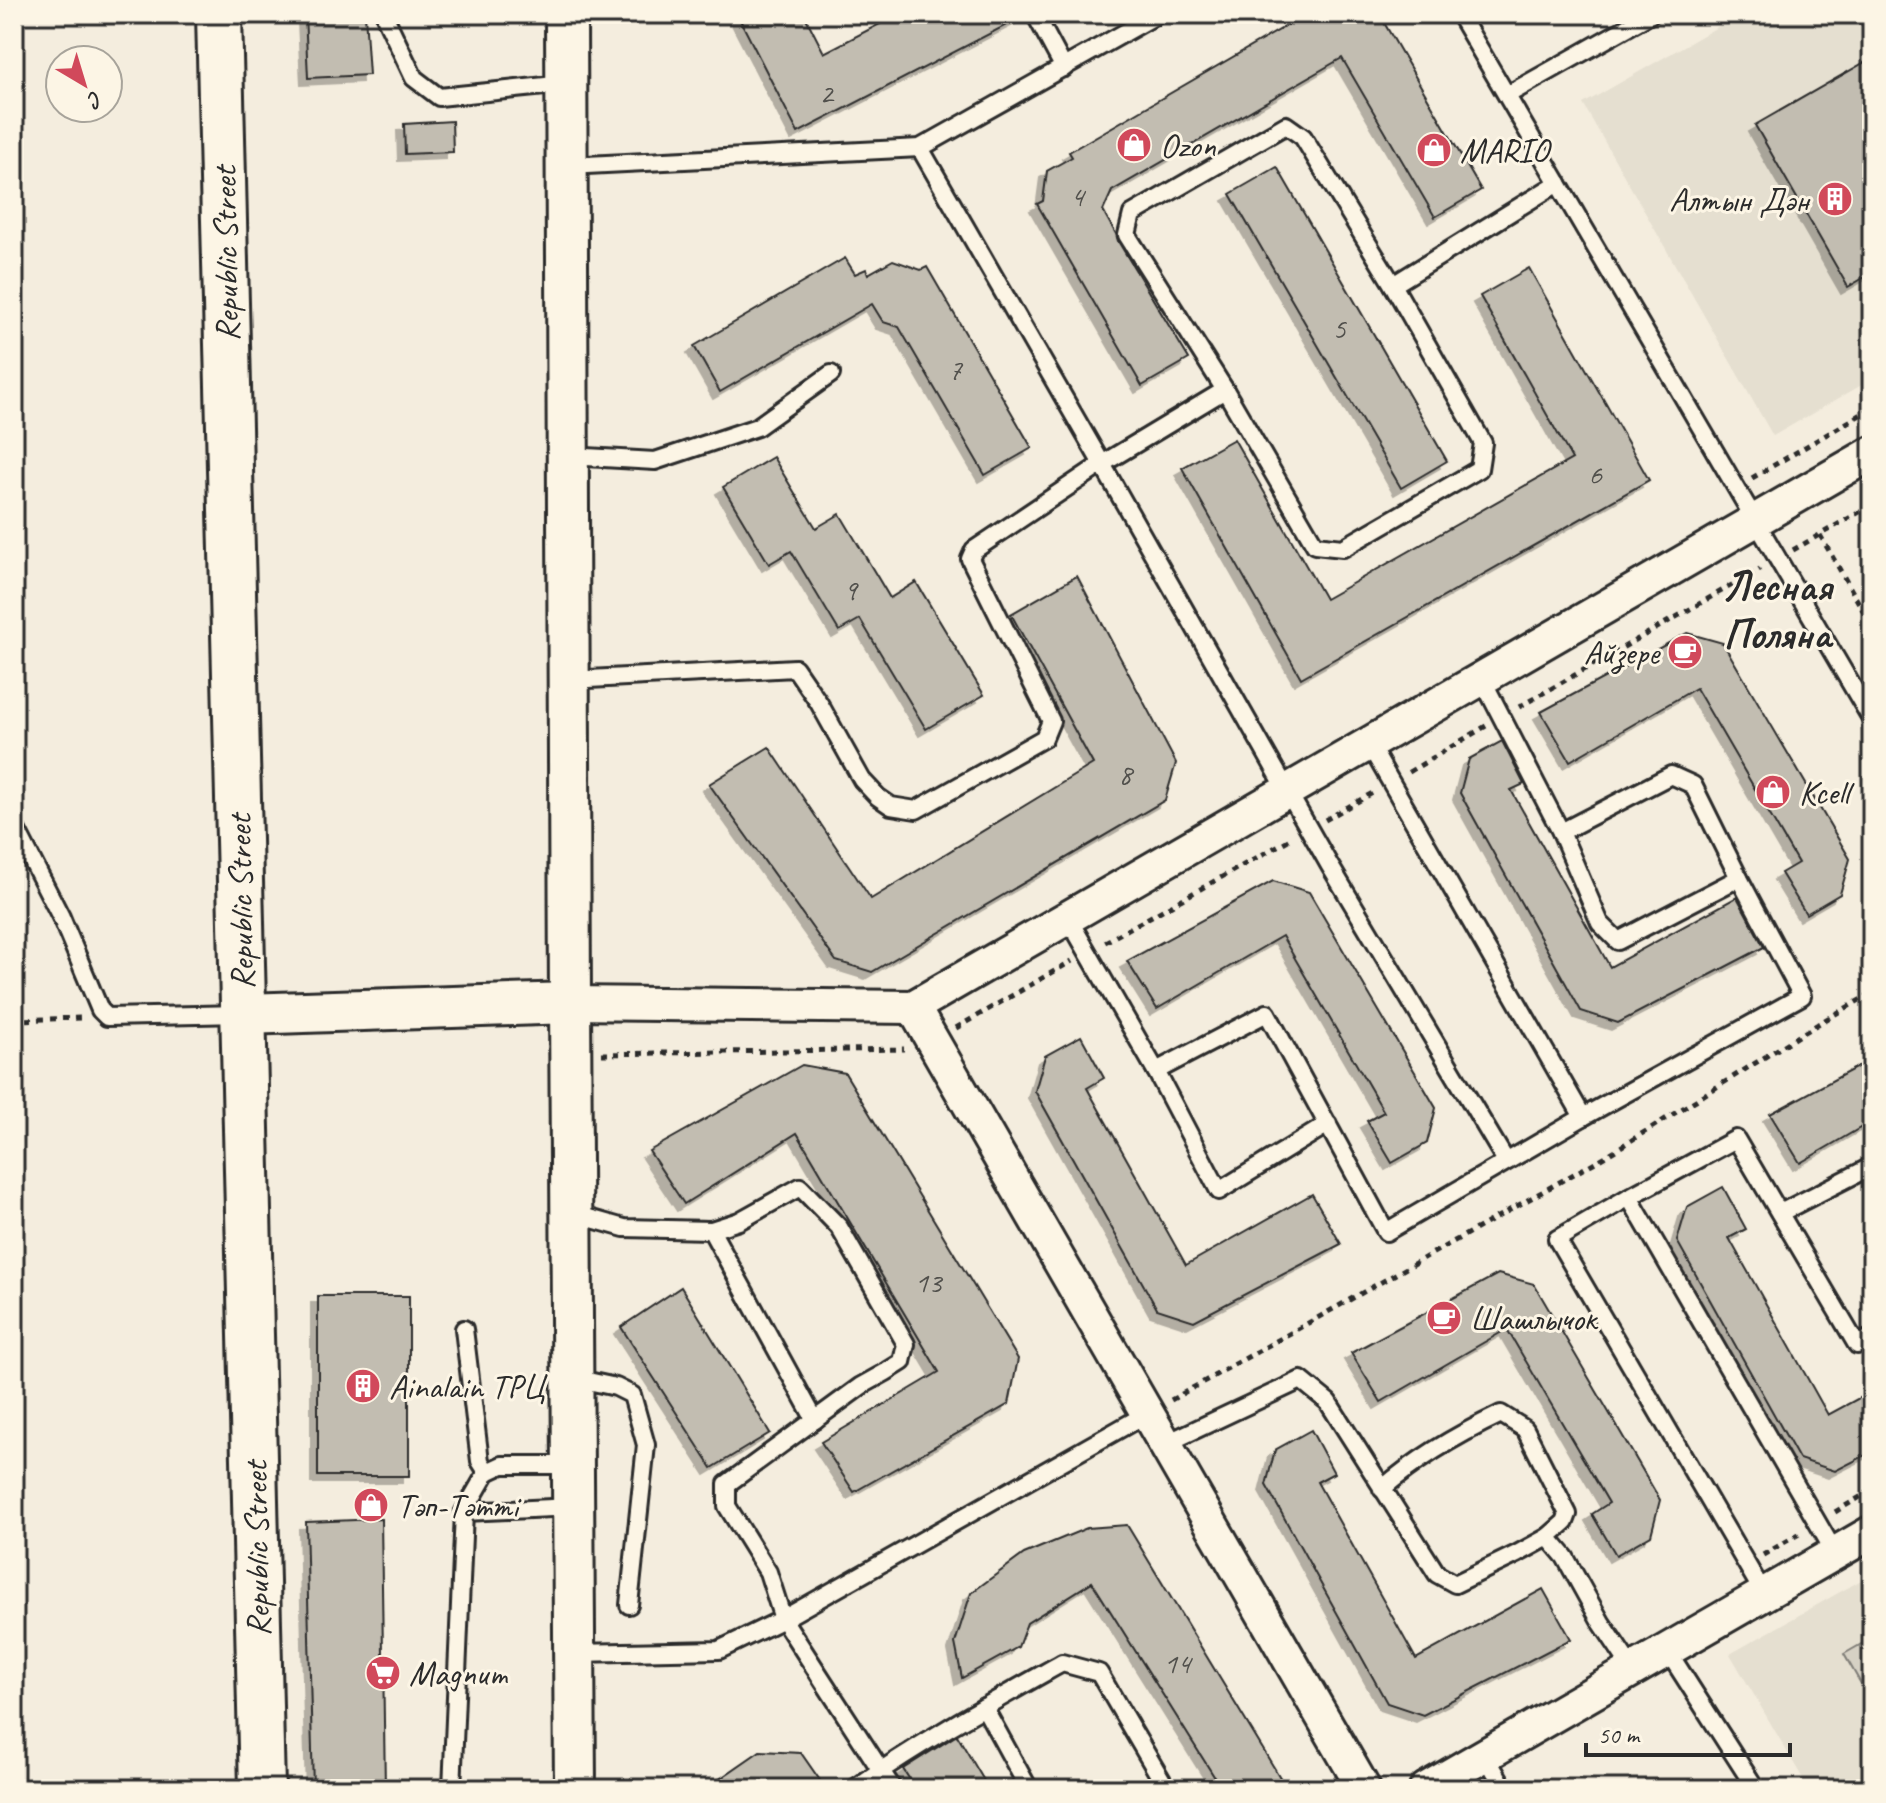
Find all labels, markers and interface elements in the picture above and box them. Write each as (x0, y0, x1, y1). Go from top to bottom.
north arrow (44, 44, 124, 124)
house number: 2 (819, 74, 835, 112)
text: С (80, 85, 109, 115)
place label: Ozon (1160, 124, 1217, 167)
shop icon: Ozon (1115, 126, 1153, 164)
place label: MARIO (1460, 129, 1552, 172)
shop icon: MARIO (1415, 131, 1453, 169)
street label: Republic Street (202, 162, 249, 342)
house number: 4 (1070, 177, 1086, 215)
place label: Алтын Дән (1669, 178, 1811, 221)
building icon: Алтын Дән (1816, 180, 1854, 218)
house number: 5 (1332, 309, 1347, 347)
house number: 7 (948, 350, 963, 388)
house number: 6 (1588, 455, 1603, 493)
district label: Лесная Поляна (1722, 560, 1834, 661)
house number: 9 (843, 571, 859, 609)
place label: Айзере (1584, 631, 1661, 674)
cafe icon: Айзере (1666, 633, 1704, 671)
house number: 8 (1118, 755, 1134, 793)
place label: Kcell (1799, 771, 1855, 814)
shop icon: Kcell (1754, 773, 1792, 811)
street label: Republic Street (217, 810, 264, 990)
house number: 13 (915, 1263, 944, 1301)
place label: Шашлычок (1470, 1297, 1599, 1340)
cafe icon: Шашлычок (1425, 1299, 1463, 1337)
place label: Ainalain ТРЦ (389, 1365, 549, 1408)
building icon: Ainalain ТРЦ (344, 1367, 382, 1405)
street label: Republic Street (233, 1457, 280, 1637)
place label: Тәп-Тәтті (397, 1484, 522, 1527)
shop icon: Тәп-Тәтті (352, 1486, 390, 1524)
house number: 14 (1164, 1644, 1193, 1682)
place label: Magnum (409, 1652, 508, 1695)
supermarket icon: Magnum (364, 1654, 402, 1692)
scale bar (1586, 1707, 1790, 1757)
text: 50 m (1598, 1720, 1641, 1750)

